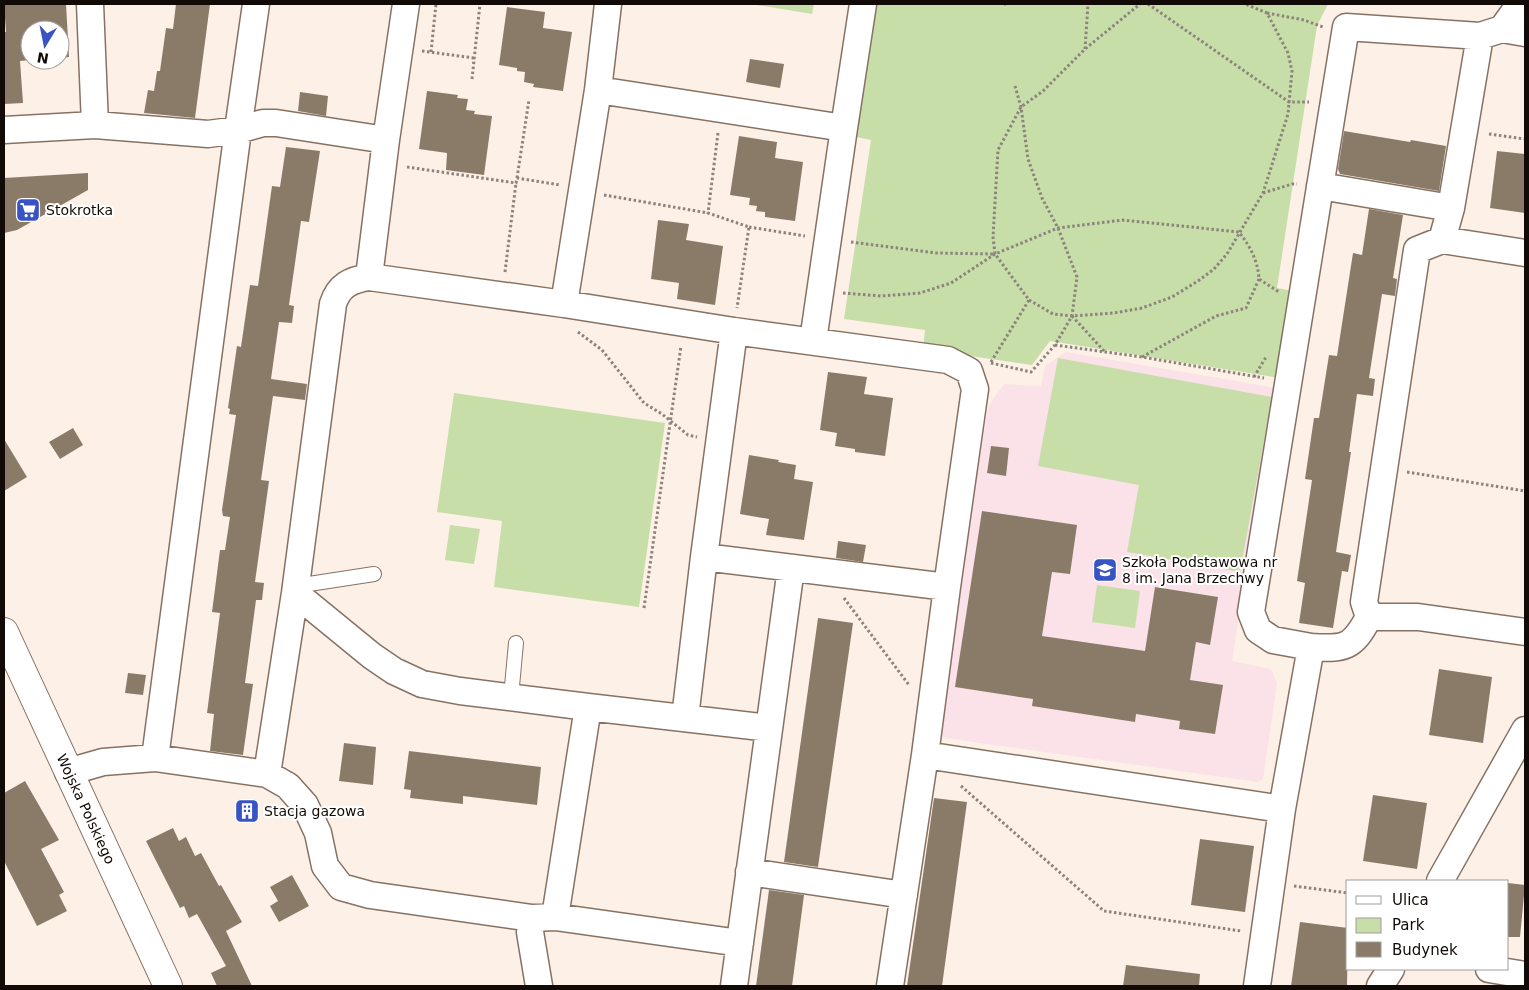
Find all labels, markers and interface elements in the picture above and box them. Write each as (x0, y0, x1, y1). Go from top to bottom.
north arrow (20, 20, 70, 70)
text: N (36, 49, 50, 67)
supermarket icon: Stokrotka (15, 197, 41, 223)
place label: Stokrotka (46, 202, 113, 218)
place label: Szkoła Podstawowa nr 8 im. Jana Brzechwy (1122, 554, 1278, 586)
school or university icon: Szkoła Podstawowa nr 8 im. Jana Brzechwy (1092, 557, 1118, 583)
street label: Wojska Polskiego (54, 751, 118, 867)
building icon: Stacja gazowa (234, 798, 260, 824)
place label: Stacja gazowa (264, 803, 365, 819)
legend (1346, 880, 1509, 970)
text: Ulica (1392, 891, 1429, 909)
text: Park (1392, 916, 1425, 934)
text: Budynek (1392, 941, 1458, 959)

